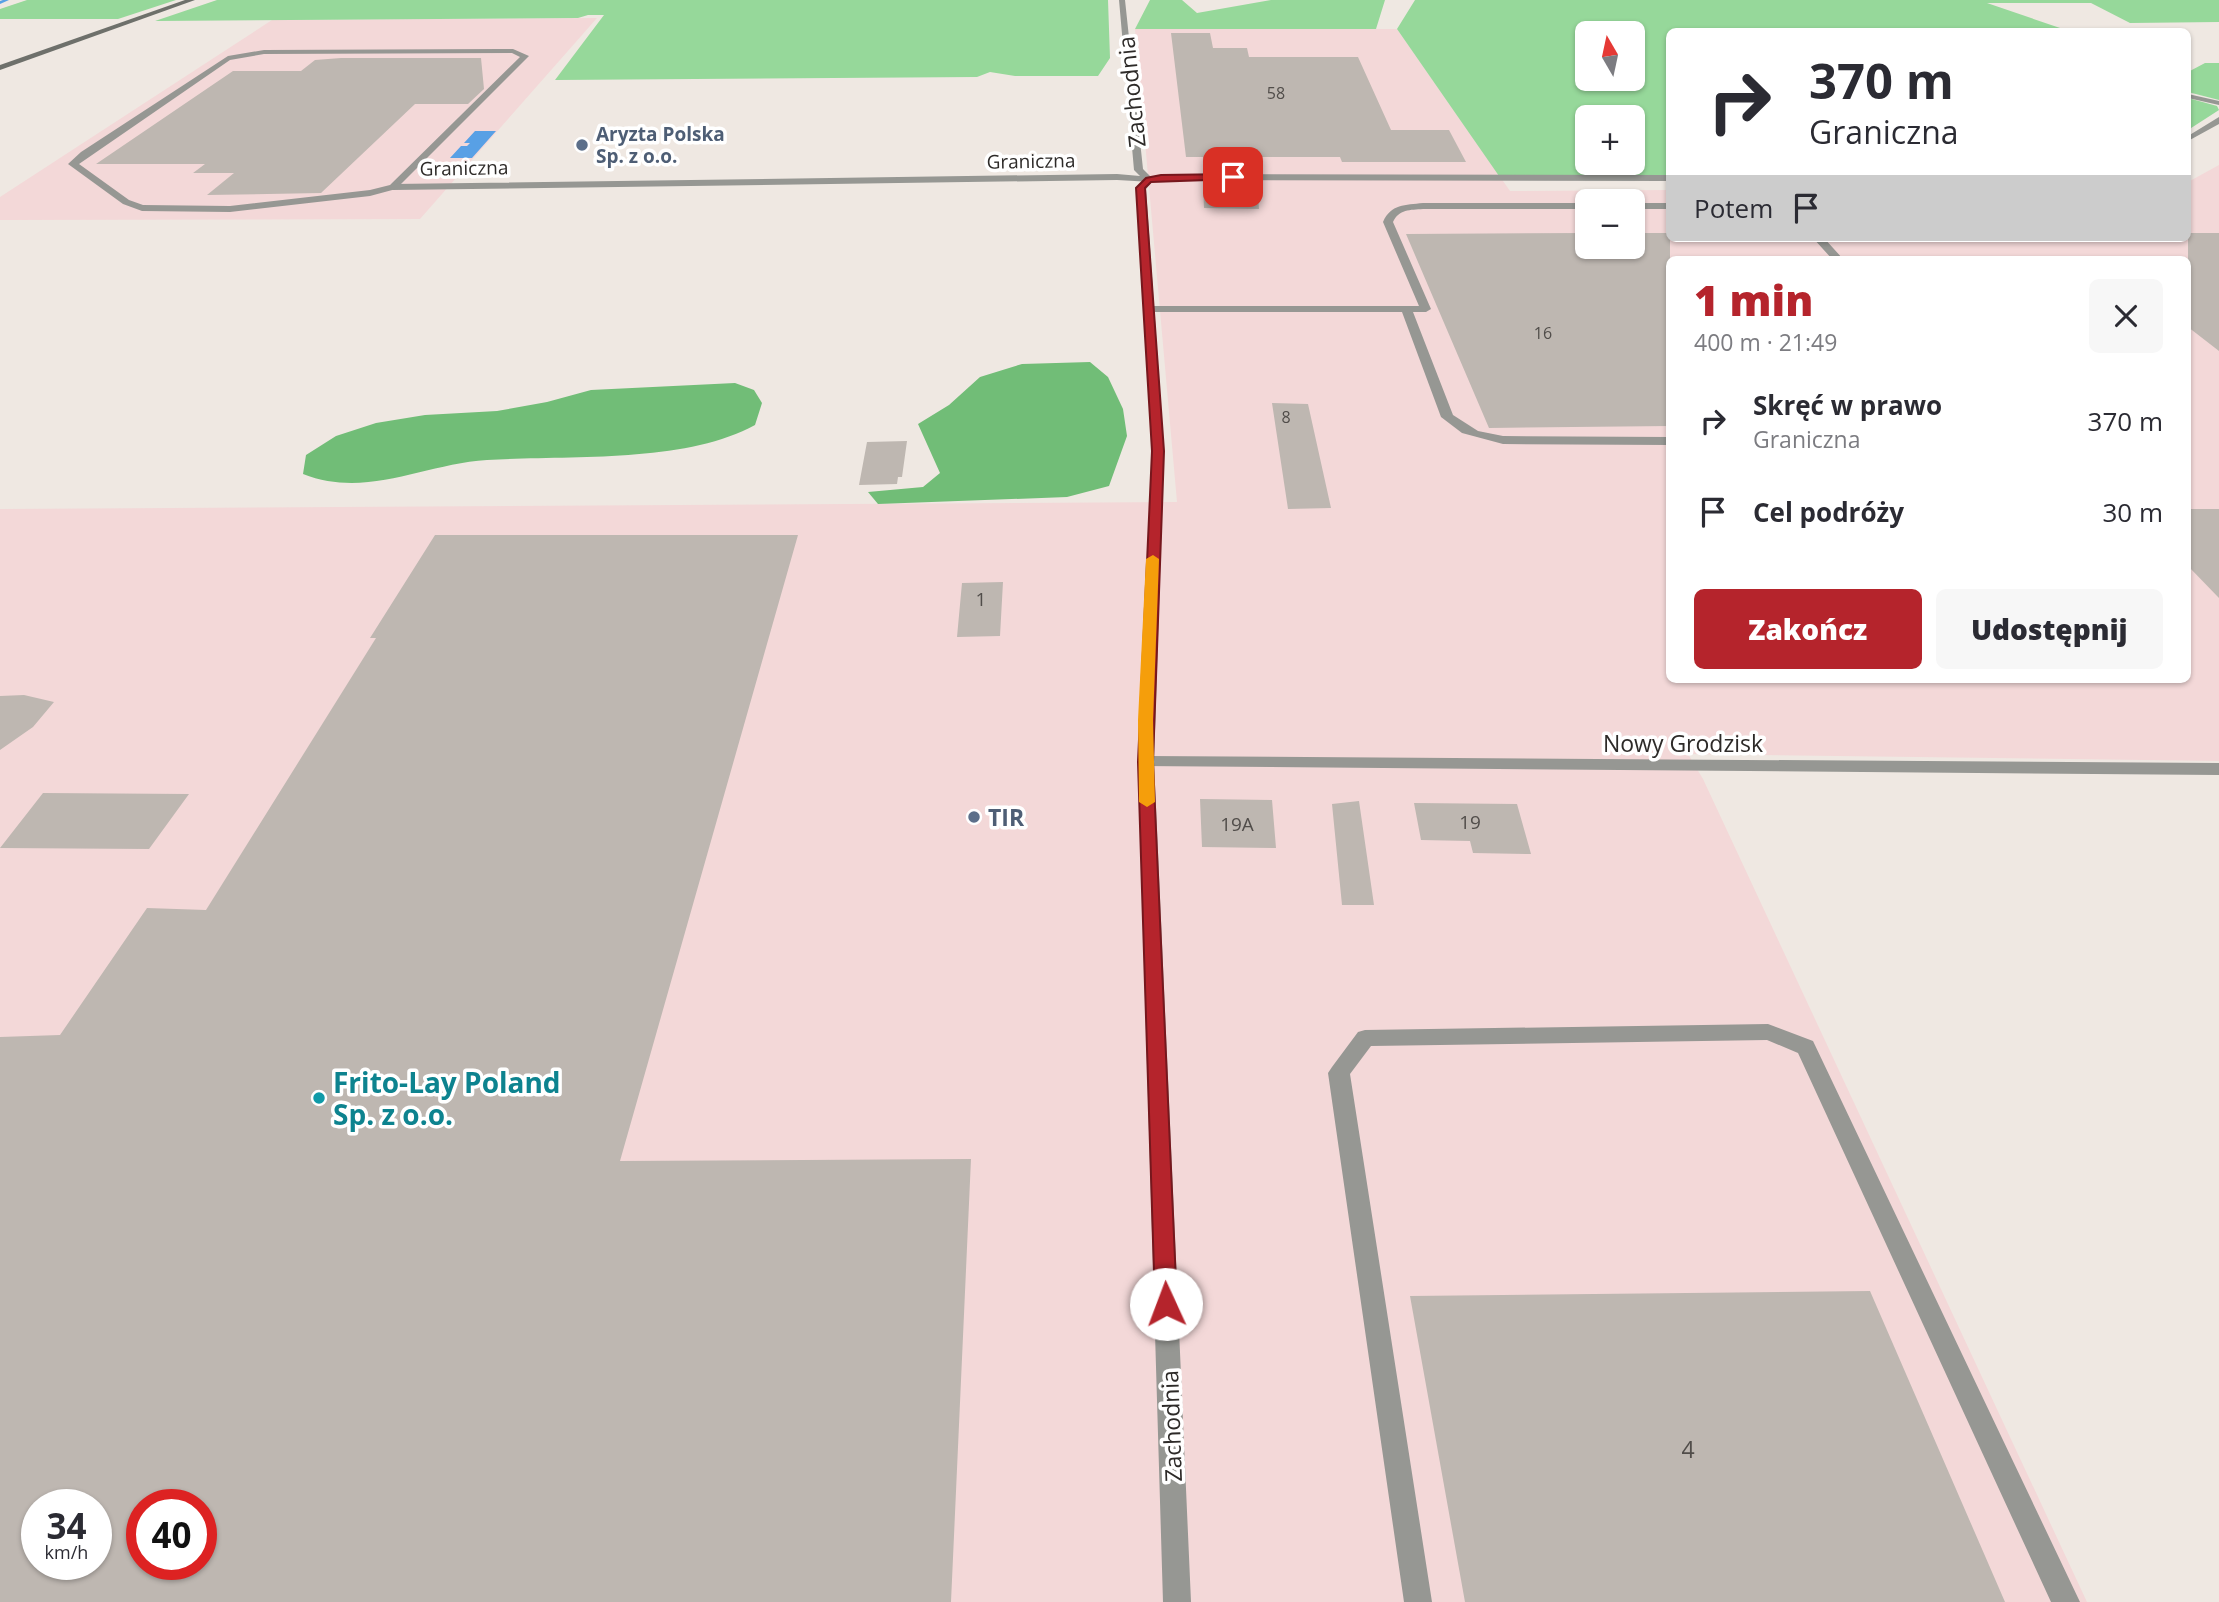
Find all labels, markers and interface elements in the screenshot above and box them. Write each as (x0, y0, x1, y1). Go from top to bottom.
north arrow (1575, 21, 1645, 91)
map controls (1575, 21, 1645, 259)
street label: Zachodnia (1109, 35, 1153, 149)
text: 370 m (1809, 47, 1954, 113)
icon: right (1694, 56, 1785, 147)
house number: 58 (1267, 82, 1285, 104)
button: + (1575, 105, 1645, 175)
text: Graniczna (1809, 110, 1959, 153)
place label: Aryzta Polska Sp. z o.o. (596, 121, 725, 169)
marker: Aryzta Polska Sp. z o.o. (574, 137, 590, 153)
street label: Graniczna (986, 147, 1076, 175)
pin (1203, 147, 1263, 207)
street label: Graniczna (419, 154, 509, 182)
icon: arrive (1214, 158, 1252, 196)
button: − (1575, 189, 1645, 259)
icon: arrive (1787, 189, 1825, 227)
text: Potem (1694, 190, 1773, 226)
text: 1 min (1694, 271, 1813, 328)
button: close (2089, 279, 2163, 353)
house number: 16 (1534, 322, 1552, 344)
text: 400 m · 21:49 (1694, 326, 1837, 358)
text: Skręć w prawo (1753, 387, 1942, 423)
icon: right (1694, 402, 1732, 440)
text: 370 m (2088, 403, 2163, 439)
house number: 8 (1281, 406, 1291, 428)
text: Graniczna (1753, 423, 1861, 455)
icon: arrive (1694, 493, 1732, 531)
text: Cel podróży (1753, 494, 1904, 530)
text: 30 m (2102, 494, 2163, 530)
house number: 1 (976, 586, 986, 612)
button: Zakończ (1694, 589, 1922, 669)
button: Udostępnij (1936, 589, 2163, 669)
street label: Nowy Grodzisk (1603, 727, 1763, 759)
place label: TIR (988, 801, 1025, 833)
marker: TIR (966, 809, 982, 825)
house number: 19 (1459, 809, 1481, 835)
house number: 19A (1220, 811, 1254, 837)
place label: Frito-Lay Poland Sp. z o.o. (333, 1063, 561, 1133)
marker: Frito-Lay Poland Sp. z o.o. (311, 1090, 327, 1106)
position arrow (1129, 1267, 1203, 1341)
street label: Zachodnia (1153, 1370, 1189, 1482)
house number: 4 (1681, 1433, 1695, 1465)
speed limit sign: 40 (126, 1489, 217, 1580)
text: 34 (46, 1502, 87, 1549)
text: km/h (45, 1540, 88, 1564)

